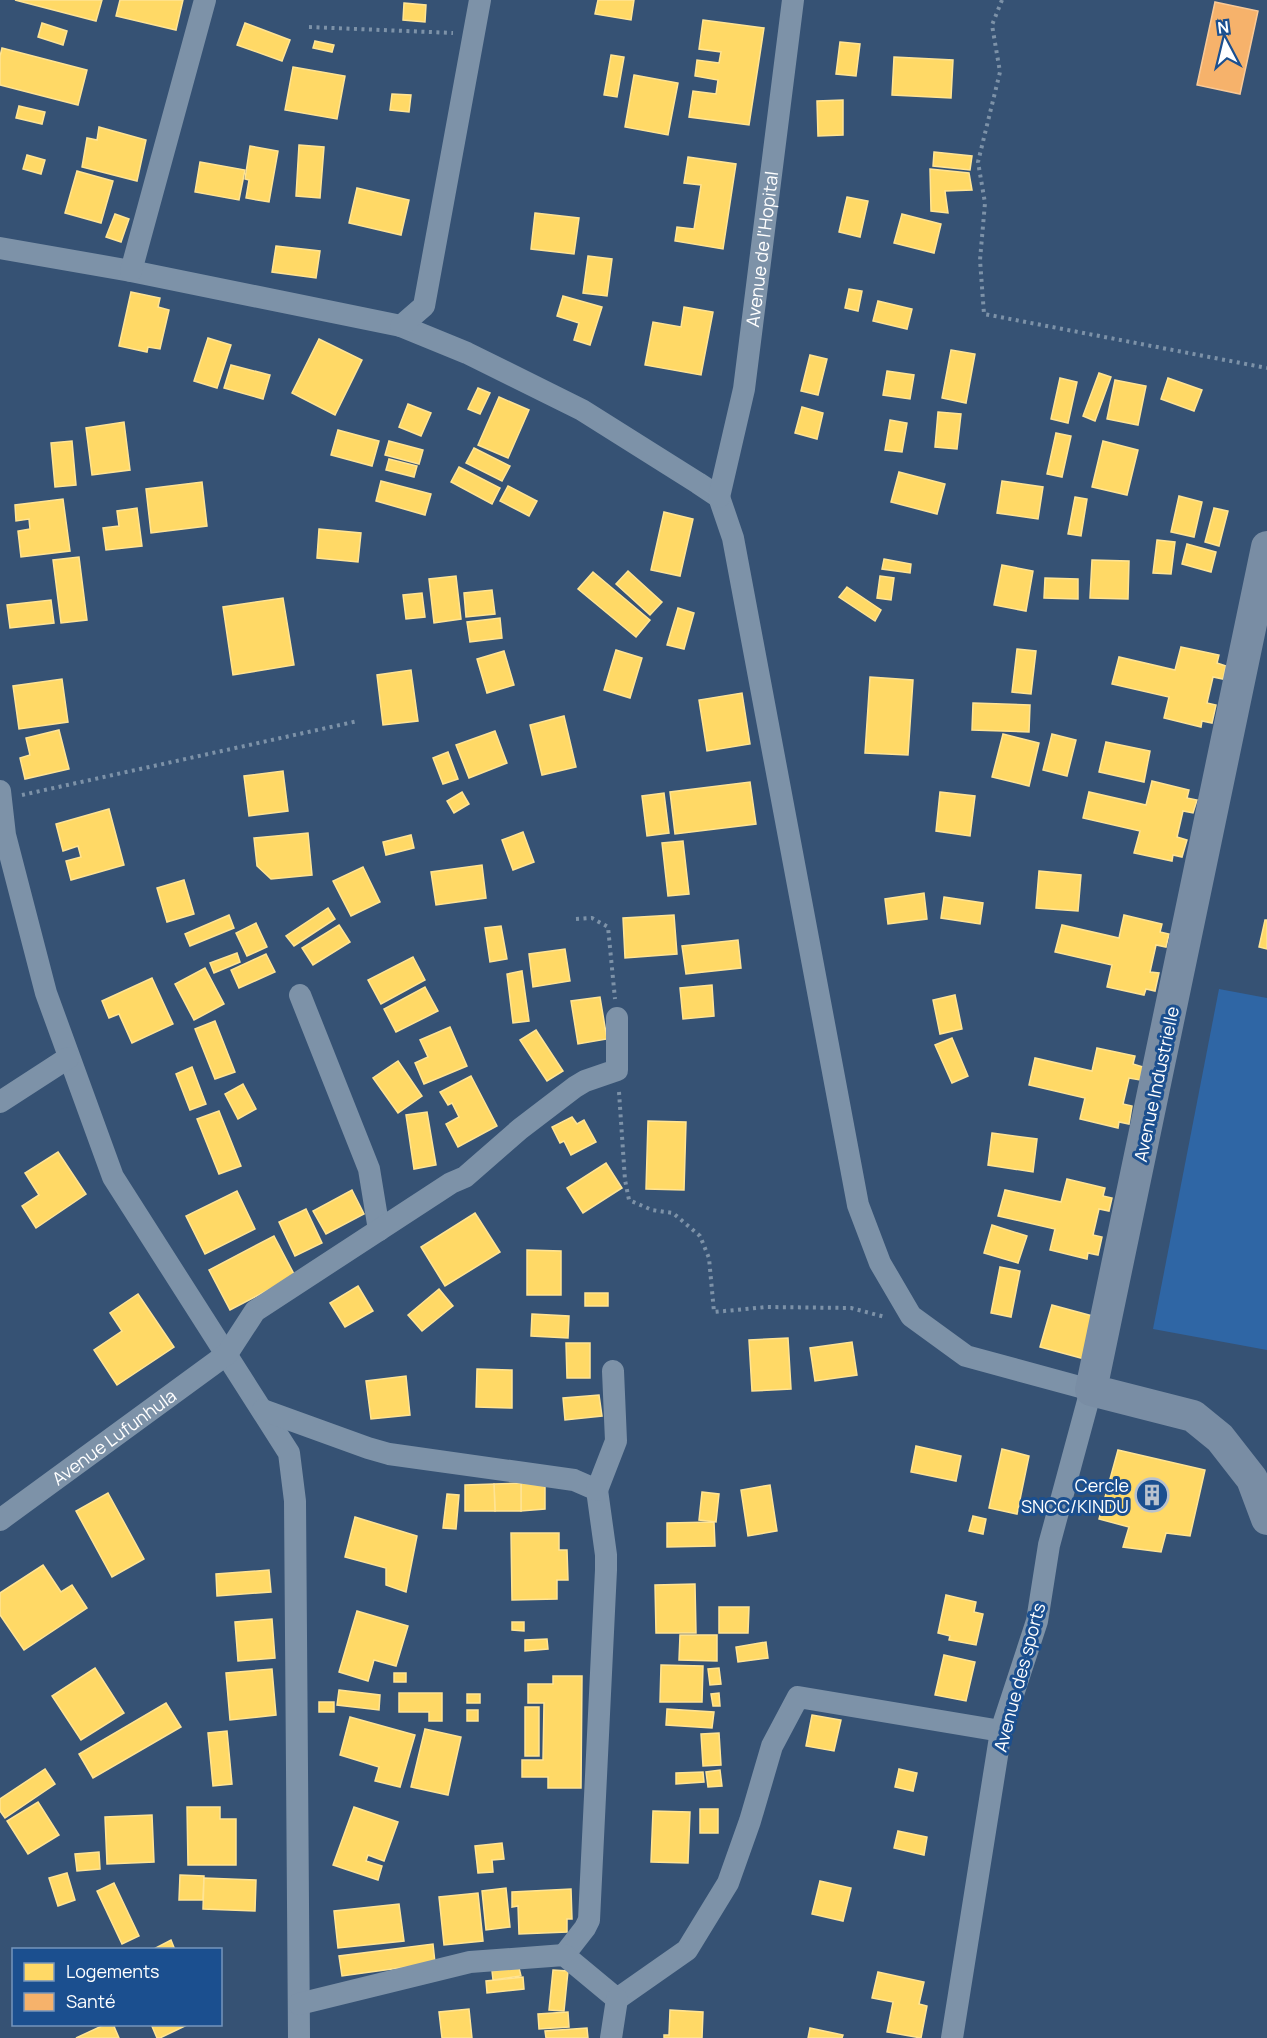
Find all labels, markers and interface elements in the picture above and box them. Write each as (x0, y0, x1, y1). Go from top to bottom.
north arrow (1195, 12, 1255, 72)
text: N (1216, 15, 1230, 39)
street label: Avenue de l'Hopital (740, 170, 783, 328)
street label: Avenue Industrielle (1128, 1004, 1184, 1164)
street label: Avenue Lufunhula (47, 1383, 181, 1490)
place label: Cercle SNCC/KINDU (1021, 1473, 1129, 1518)
building icon: Cercle SNCC/KINDU (1134, 1477, 1170, 1513)
street label: Avenue des sports (988, 1600, 1050, 1754)
legend (12, 1948, 222, 2026)
text: Logements (66, 1959, 160, 1983)
text: Santé (66, 1989, 116, 2013)

